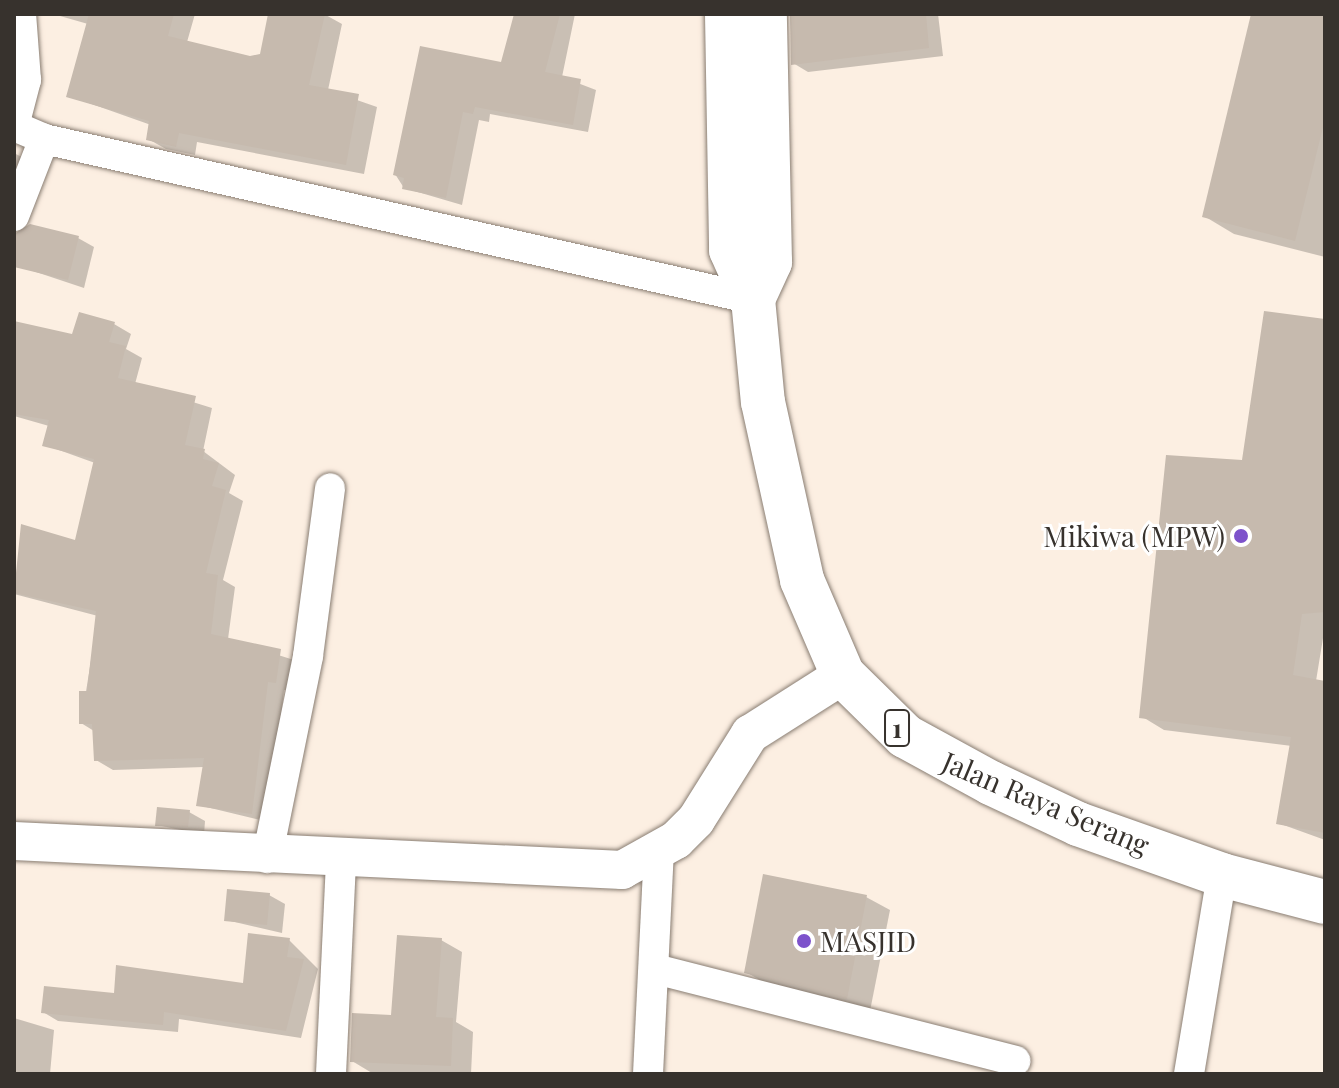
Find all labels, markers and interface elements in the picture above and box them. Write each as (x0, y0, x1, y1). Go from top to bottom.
place label: Mikiwa (MPW) (1043, 519, 1225, 553)
marker: Mikiwa (MPW) (1232, 527, 1250, 545)
road number: 1 (883, 706, 911, 750)
street label: Jalan Raya Serang (937, 744, 1155, 862)
place label: MASJID (820, 924, 916, 958)
marker: MASJID (795, 932, 813, 950)

